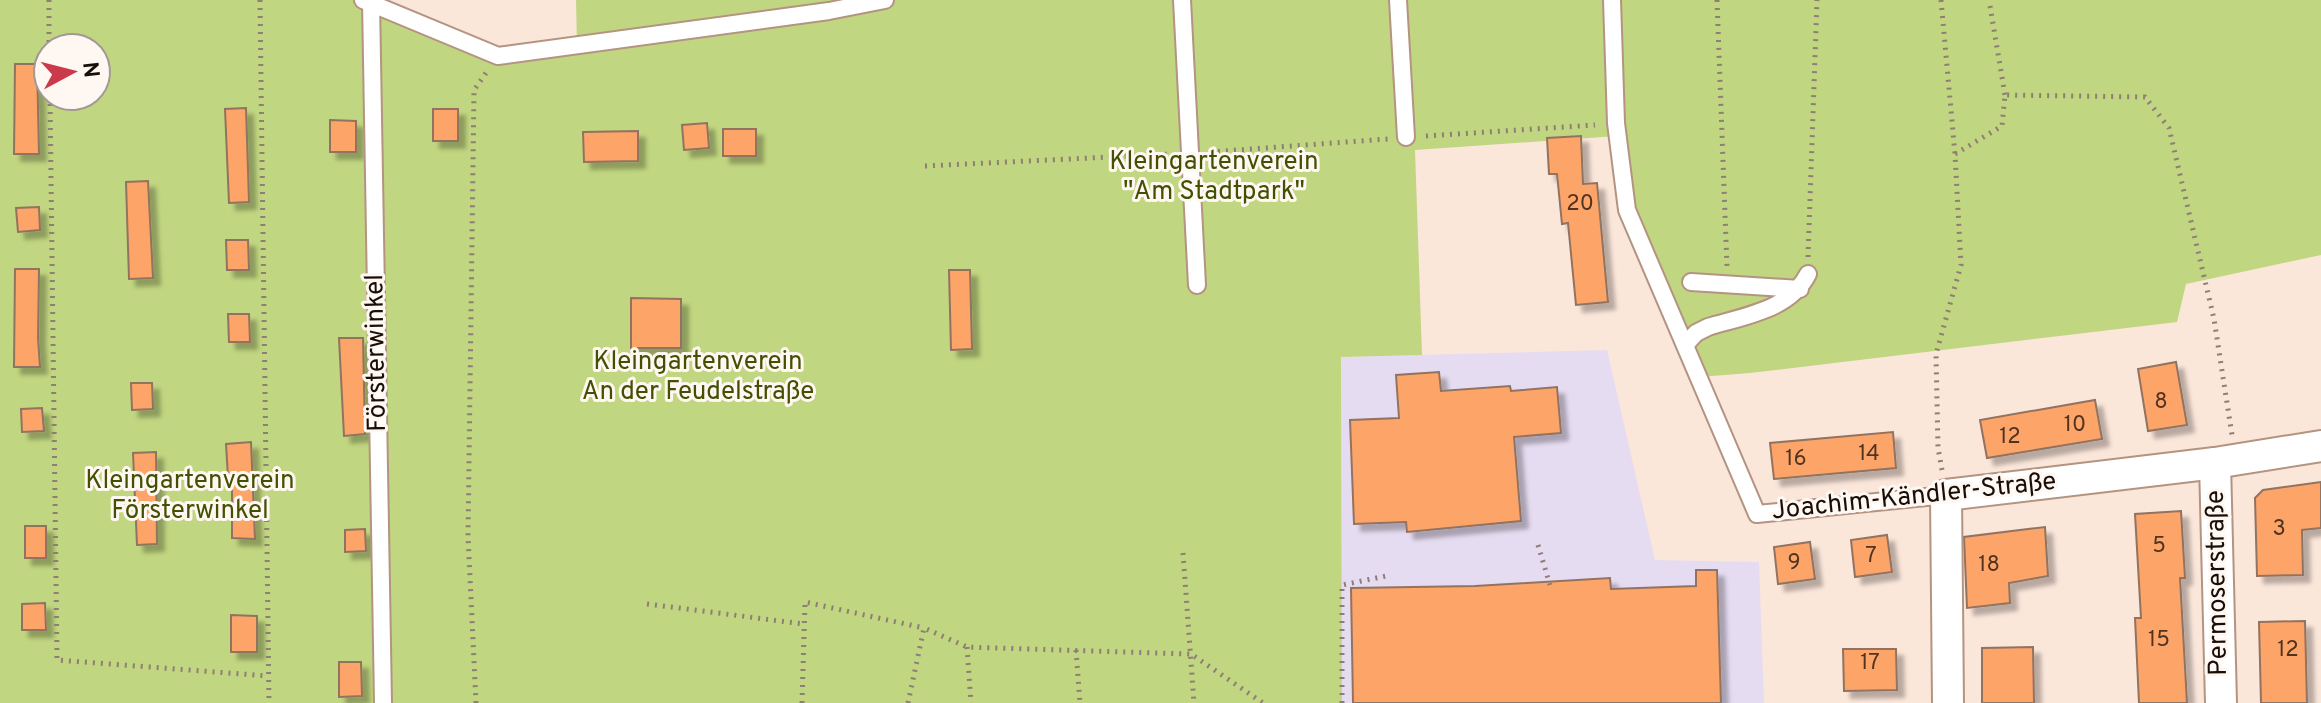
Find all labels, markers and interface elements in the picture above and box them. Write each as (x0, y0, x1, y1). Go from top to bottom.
north arrow (32, 32, 112, 112)
text: N (75, 60, 104, 79)
park label: Kleingartenverein "Am Stadtpark" (1109, 146, 1319, 209)
house number: 20 (1566, 191, 1594, 218)
street label: Försterwinkel (359, 274, 395, 432)
park label: Kleingartenverein An der Feudelstraße (582, 346, 814, 409)
house number: 8 (2154, 389, 2168, 416)
house number: 10 (2064, 412, 2086, 439)
house number: 12 (1999, 424, 2021, 451)
house number: 14 (1858, 441, 1880, 468)
house number: 16 (1785, 446, 1807, 473)
park label: Kleingartenverein Försterwinkel (85, 465, 295, 528)
street label: Joachim-Kändler-Straße (1770, 466, 2058, 528)
street label: Permoserstraße (2200, 490, 2236, 676)
house number: 3 (2272, 516, 2286, 543)
house number: 5 (2152, 533, 2166, 560)
house number: 7 (1865, 543, 1877, 570)
house number: 9 (1787, 550, 1801, 577)
house number: 18 (1978, 552, 2000, 579)
house number: 15 (2148, 627, 2170, 654)
house number: 12 (2277, 637, 2299, 664)
house number: 17 (1860, 650, 1880, 677)

